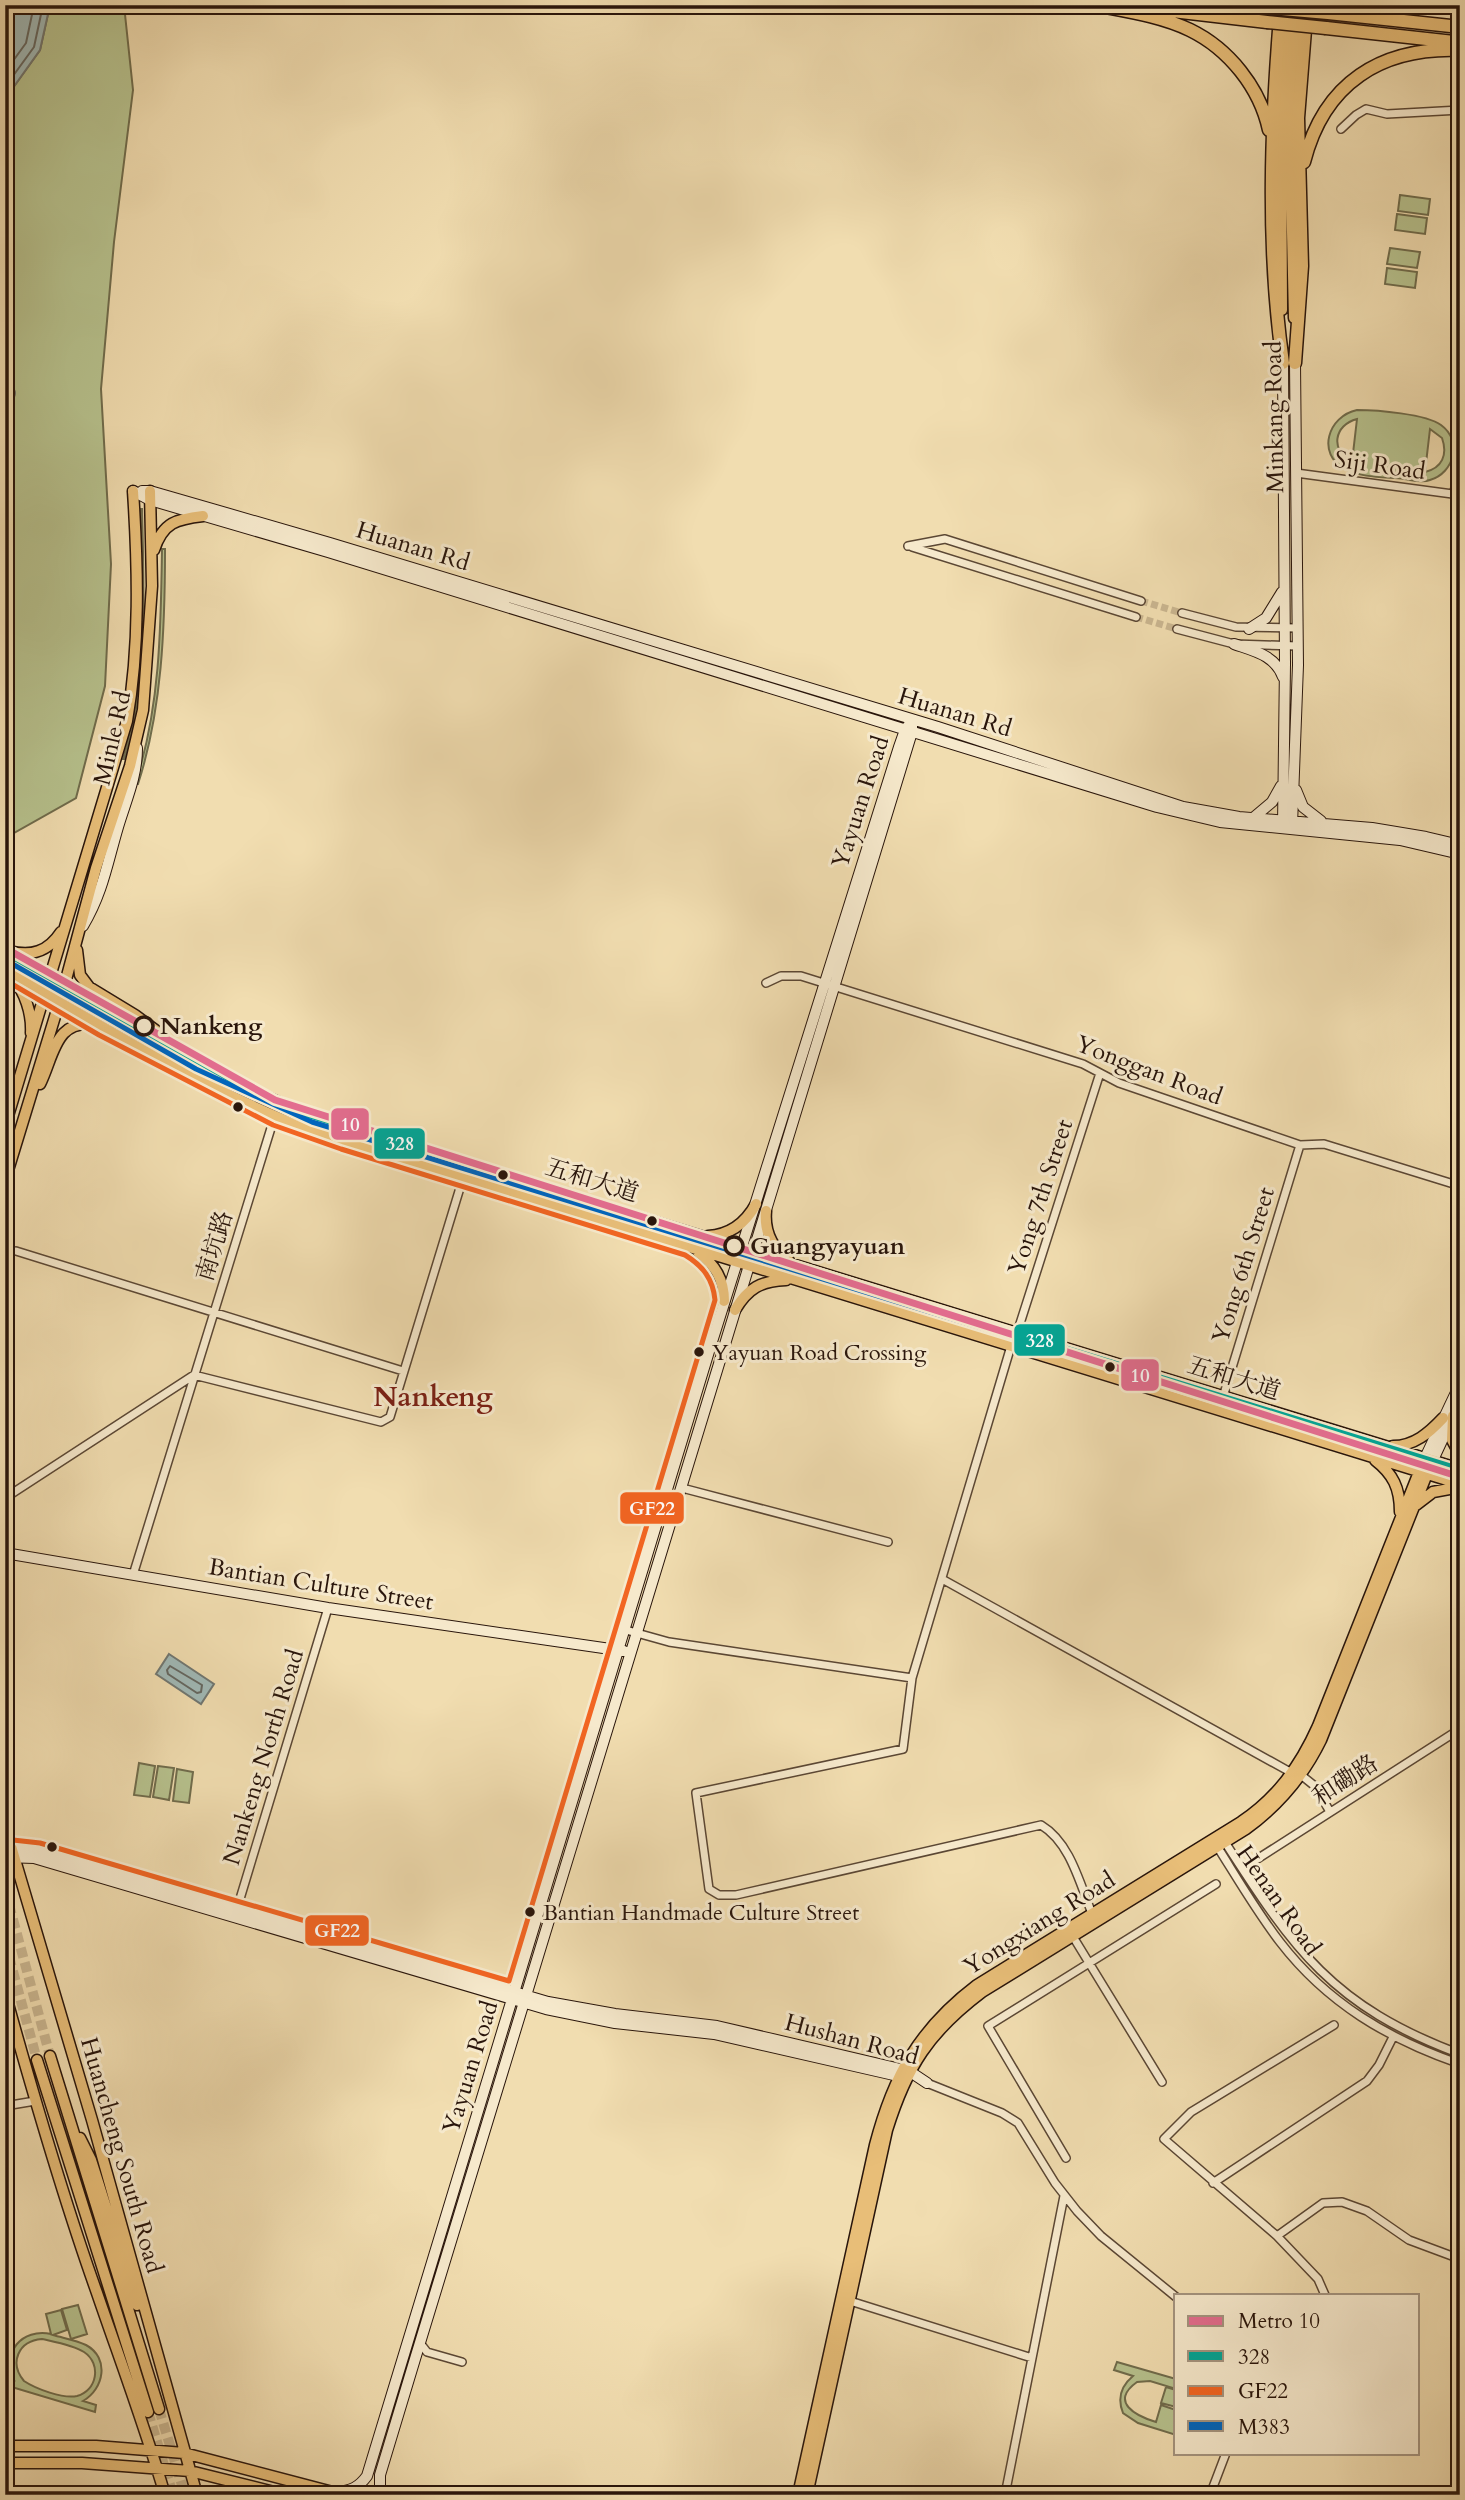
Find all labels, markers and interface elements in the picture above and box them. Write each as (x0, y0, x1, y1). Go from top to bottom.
street label: Minkang Road (1257, 340, 1292, 494)
street label: Siji Road (1332, 443, 1428, 488)
street label: Huanan Rd (352, 514, 474, 579)
street label: Huanan Rd (894, 680, 1016, 745)
street label: Minle Rd (86, 687, 139, 789)
street label: Yayuan Road (824, 732, 897, 873)
place label: Nankeng (160, 1010, 263, 1043)
marker: Nankeng (134, 1016, 154, 1036)
street label: Yonggan Road (1071, 1027, 1227, 1114)
unlabelled marker (231, 1100, 245, 1114)
line badge: 10 (330, 1107, 370, 1141)
text: 10 (340, 1112, 360, 1138)
street label: Yong 7th Street (1000, 1115, 1081, 1279)
line badge: 328 (373, 1127, 426, 1160)
text: 328 (385, 1131, 415, 1157)
street label: 五和大道 (541, 1151, 643, 1210)
unlabelled marker (496, 1168, 510, 1182)
street label: Yong 6th Street (1204, 1183, 1283, 1347)
street label: 南坑路 (188, 1207, 241, 1285)
unlabelled marker (645, 1214, 659, 1228)
place label: Guangyayuan (750, 1230, 906, 1263)
marker: Guangyayuan (724, 1236, 744, 1256)
line badge: 328 (1013, 1323, 1066, 1357)
text: 328 (1025, 1328, 1055, 1354)
place label: Yayuan Road Crossing (712, 1338, 927, 1368)
marker: Yayuan Road Crossing (692, 1345, 706, 1359)
street label: 五和大道 (1183, 1349, 1285, 1408)
line badge: 10 (1120, 1358, 1160, 1392)
unlabelled marker (1103, 1360, 1117, 1374)
text: 10 (1130, 1363, 1150, 1389)
district label: Nankeng (373, 1378, 493, 1416)
line badge: GF22 (619, 1491, 685, 1525)
text: GF22 (629, 1496, 675, 1522)
street label: Bantian Culture Street (206, 1550, 436, 1619)
street label: Nankeng North Road (215, 1645, 312, 1869)
street label: 和磡路 (1306, 1747, 1384, 1814)
street label: Henan Road (1228, 1838, 1329, 1962)
unlabelled marker (45, 1840, 59, 1854)
street label: Yongxiang Road (957, 1863, 1122, 1983)
place label: Bantian Handmade Culture Street (543, 1898, 859, 1928)
marker: Bantian Handmade Culture Street (523, 1905, 537, 1919)
line badge: GF22 (304, 1914, 370, 1947)
text: GF22 (314, 1918, 360, 1944)
street label: Yayuan Road (435, 1996, 506, 2138)
street label: Hushan Road (781, 2006, 923, 2073)
street label: Huancheng South Road (72, 2033, 171, 2277)
legend (1174, 2294, 1420, 2454)
text: Metro 10 (1238, 2307, 1320, 2336)
text: 328 (1238, 2343, 1270, 2372)
text: GF22 (1238, 2377, 1288, 2406)
text: M383 (1238, 2413, 1290, 2442)

